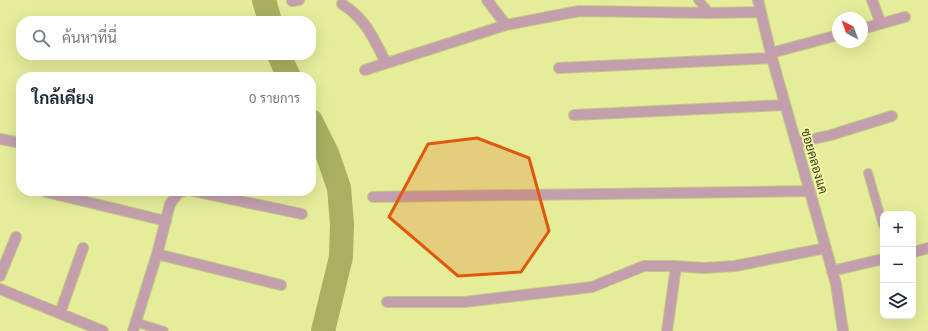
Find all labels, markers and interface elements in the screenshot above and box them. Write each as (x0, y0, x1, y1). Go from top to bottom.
north arrow (832, 12, 868, 48)
search box (16, 16, 316, 60)
icon: search (30, 27, 52, 49)
text: ค้นหาที่นี่ (62, 30, 117, 49)
text: ใกล้เคียง (32, 89, 94, 111)
text: 0 รายการ (248, 92, 300, 108)
street label: ซอยคลองแค (796, 127, 830, 196)
map controls (880, 211, 916, 319)
button: + (880, 211, 916, 247)
button: − (880, 247, 916, 283)
button: layers (880, 283, 916, 319)

